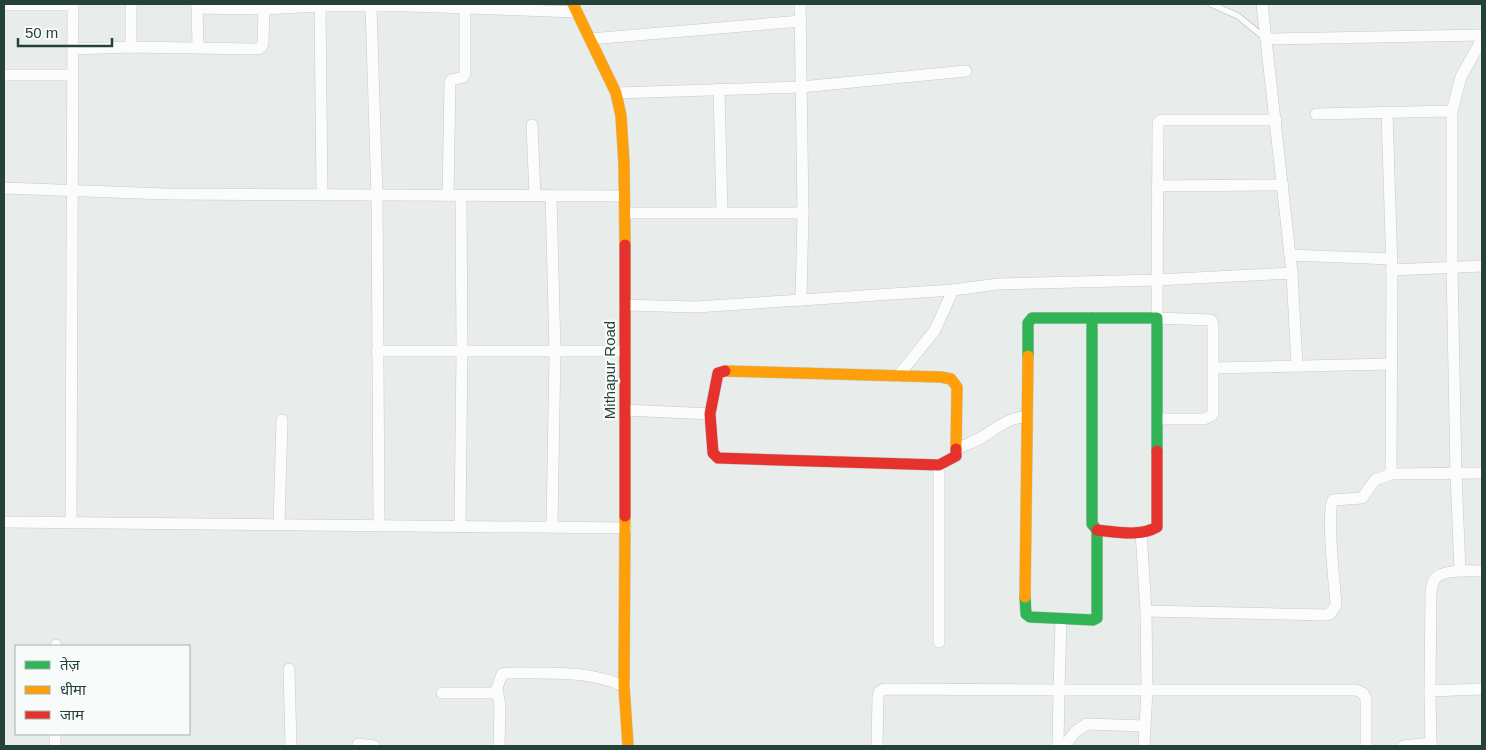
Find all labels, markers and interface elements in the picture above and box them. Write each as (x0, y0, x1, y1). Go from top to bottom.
scale bar (18, 15, 111, 47)
text: 50 m (25, 24, 58, 41)
street label: Mithapur Road (601, 321, 618, 419)
legend (15, 645, 190, 735)
text: तेज़ (60, 656, 81, 673)
text: धीमा (60, 681, 87, 698)
text: जाम (60, 706, 85, 723)

